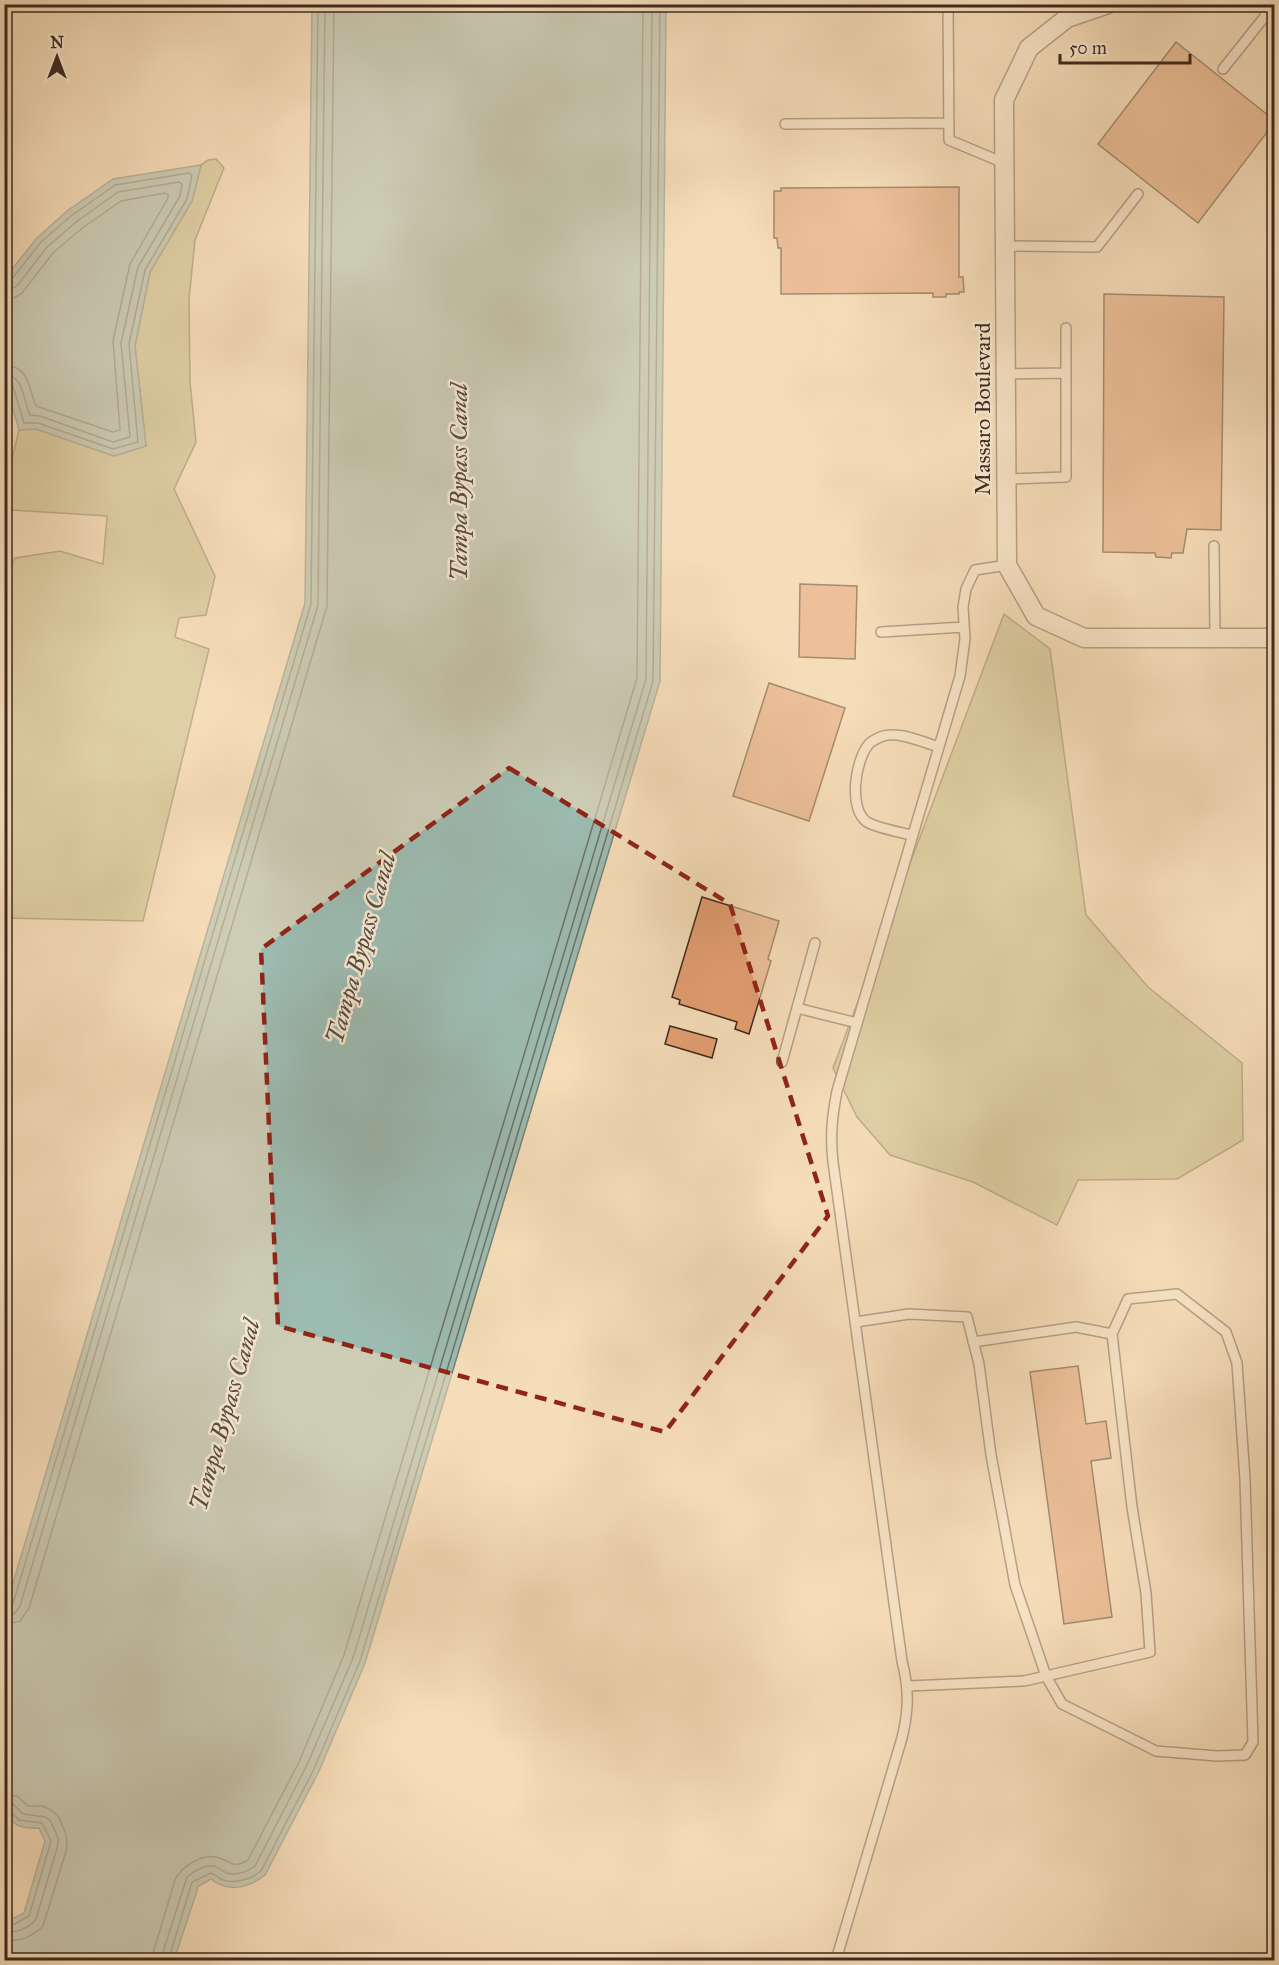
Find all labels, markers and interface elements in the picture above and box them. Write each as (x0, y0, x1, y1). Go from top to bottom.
north arrow (27, 27, 87, 87)
scale bar (1060, 27, 1190, 65)
text: N (50, 33, 64, 52)
text: 50 m (1069, 37, 1107, 59)
street label: Massaro Boulevard (969, 323, 996, 495)
water label: Tampa Bypass Canal (444, 381, 474, 581)
water label: Tampa Bypass Canal (319, 846, 403, 1047)
water label: Tampa Bypass Canal (183, 1313, 267, 1514)

